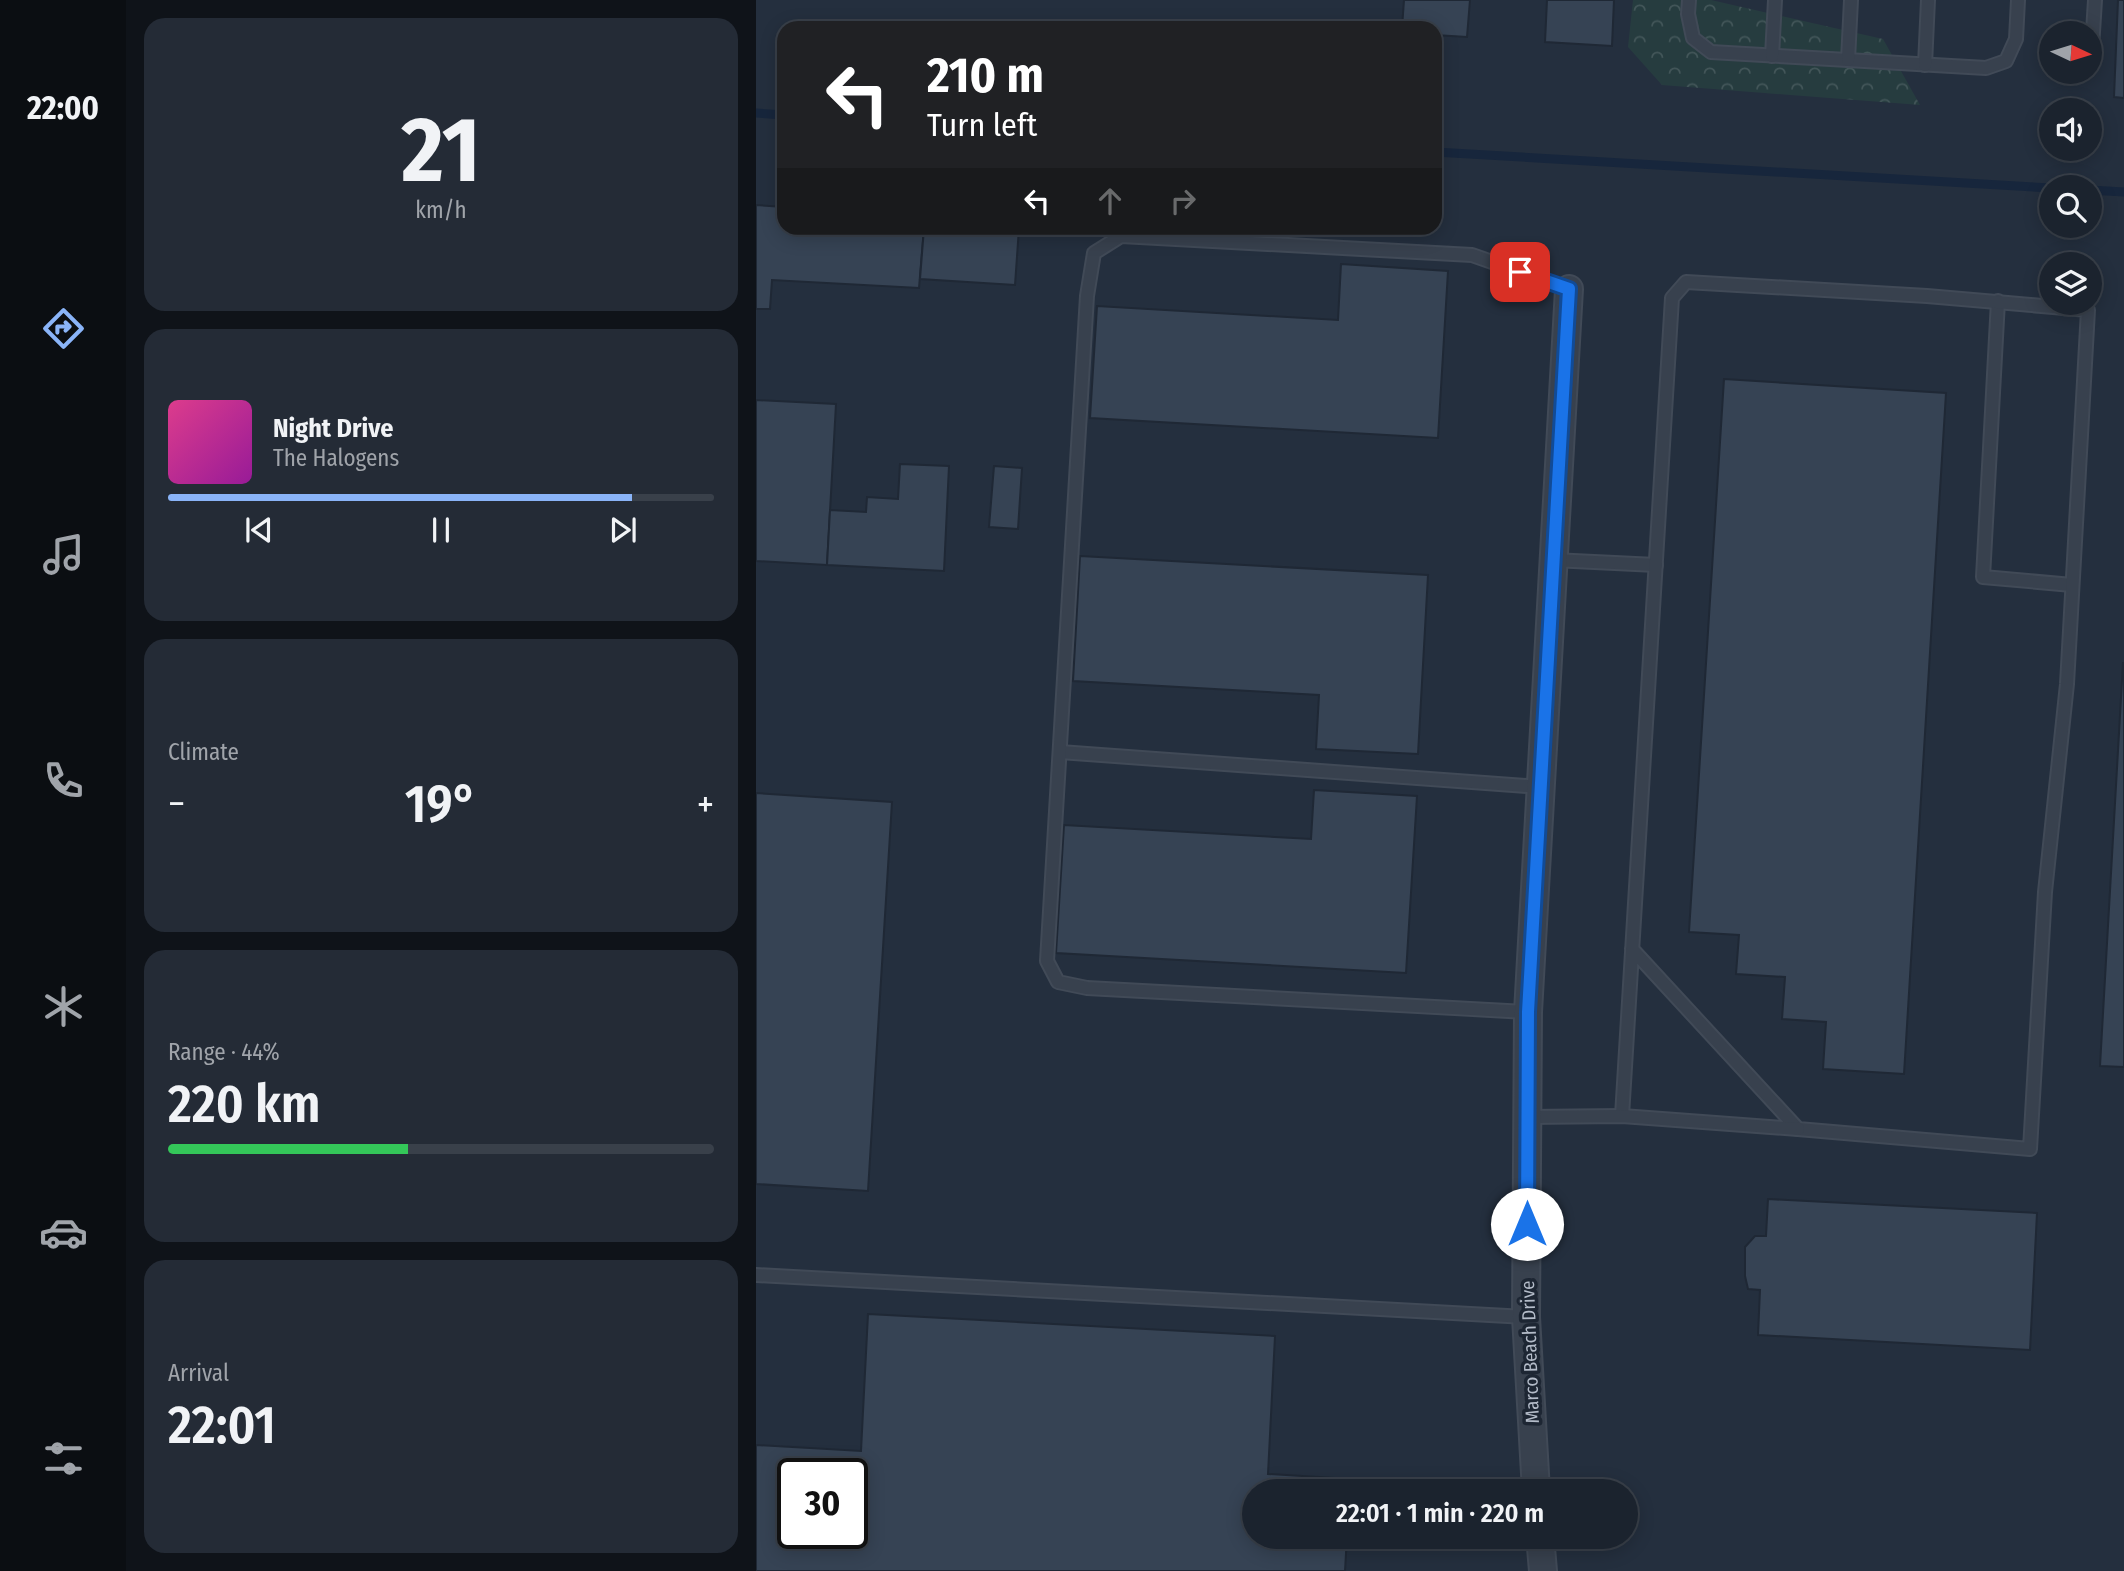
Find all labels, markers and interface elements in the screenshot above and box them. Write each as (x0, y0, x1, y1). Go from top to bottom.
north arrow (2039, 21, 2102, 84)
map controls (2039, 21, 2102, 315)
text: 210 m (927, 46, 1044, 105)
icon: left (812, 49, 903, 140)
text: 22:00 (27, 89, 99, 127)
text: 21 (401, 96, 481, 205)
button: sound (2039, 98, 2102, 161)
text: Turn left (927, 106, 1037, 144)
button: search (2039, 175, 2102, 238)
icon: left (1018, 182, 1056, 220)
icon: ahead (1091, 182, 1129, 220)
icon: right (1164, 182, 1202, 220)
text: km/h (415, 196, 467, 224)
pin (1490, 242, 1550, 302)
button: layers (2039, 252, 2102, 315)
icon: arrive (1501, 253, 1539, 291)
icon: directions (39, 304, 88, 353)
text: Night Drive (273, 413, 393, 444)
text: The Halogens (273, 444, 399, 472)
icon: previous (240, 511, 278, 549)
icon: pause (422, 511, 460, 549)
icon: next (604, 511, 642, 549)
icon: music (39, 530, 88, 579)
text: Climate (168, 738, 239, 766)
icon: phone (39, 756, 88, 805)
text: 19° (405, 773, 477, 836)
text: − (168, 781, 185, 827)
text: + (697, 781, 714, 827)
icon: climate (39, 982, 88, 1031)
text: Range · 44% (168, 1038, 280, 1066)
text: 220 km (168, 1073, 321, 1136)
position arrow (1490, 1187, 1564, 1261)
icon: car (39, 1208, 88, 1257)
street label: Marco Beach Drive (1516, 1280, 1544, 1424)
text: Arrival (168, 1359, 229, 1387)
text: 22:01 (168, 1394, 276, 1457)
icon: filters (39, 1434, 88, 1483)
speed limit sign: 30 (777, 1458, 868, 1549)
text: 22:01 · 1 min · 220 m (1336, 1498, 1544, 1529)

